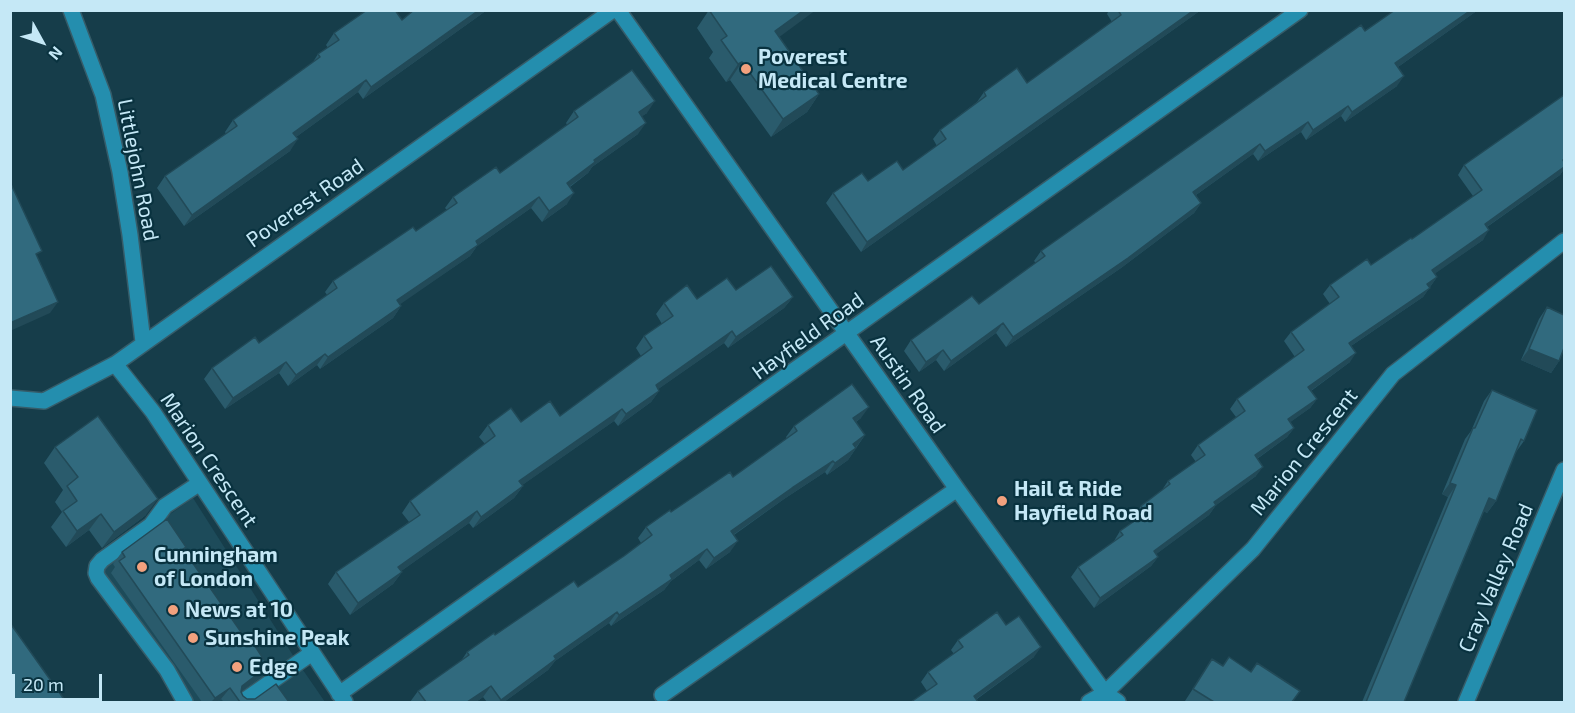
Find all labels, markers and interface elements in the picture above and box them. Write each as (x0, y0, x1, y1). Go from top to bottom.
north arrow (12, 12, 72, 72)
text: N (45, 43, 67, 64)
place label: Poverest Medical Centre (758, 44, 908, 94)
marker: Poverest Medical Centre (739, 62, 753, 76)
street label: Littlejohn Road (112, 97, 164, 243)
street label: Poverest Road (241, 153, 369, 253)
street label: Hayfield Road (747, 287, 869, 385)
street label: Austin Road (865, 330, 951, 438)
street label: Marion Crescent (1245, 383, 1363, 521)
street label: Marion Crescent (155, 388, 263, 532)
place label: Hail & Ride Hayfield Road (1014, 476, 1152, 526)
marker: Hail & Ride Hayfield Road (995, 494, 1009, 508)
street label: Cray Valley Road (1453, 500, 1539, 656)
place label: Cunningham of London (154, 542, 278, 592)
marker: Cunningham of London (135, 560, 149, 574)
place label: News at 10 (185, 597, 293, 623)
marker: News at 10 (166, 603, 180, 617)
place label: Sunshine Peak (205, 625, 349, 651)
marker: Sunshine Peak (186, 631, 200, 645)
place label: Edge (249, 654, 298, 680)
marker: Edge (230, 660, 244, 674)
scale bar (15, 662, 105, 700)
text: 20 m (23, 673, 64, 695)

